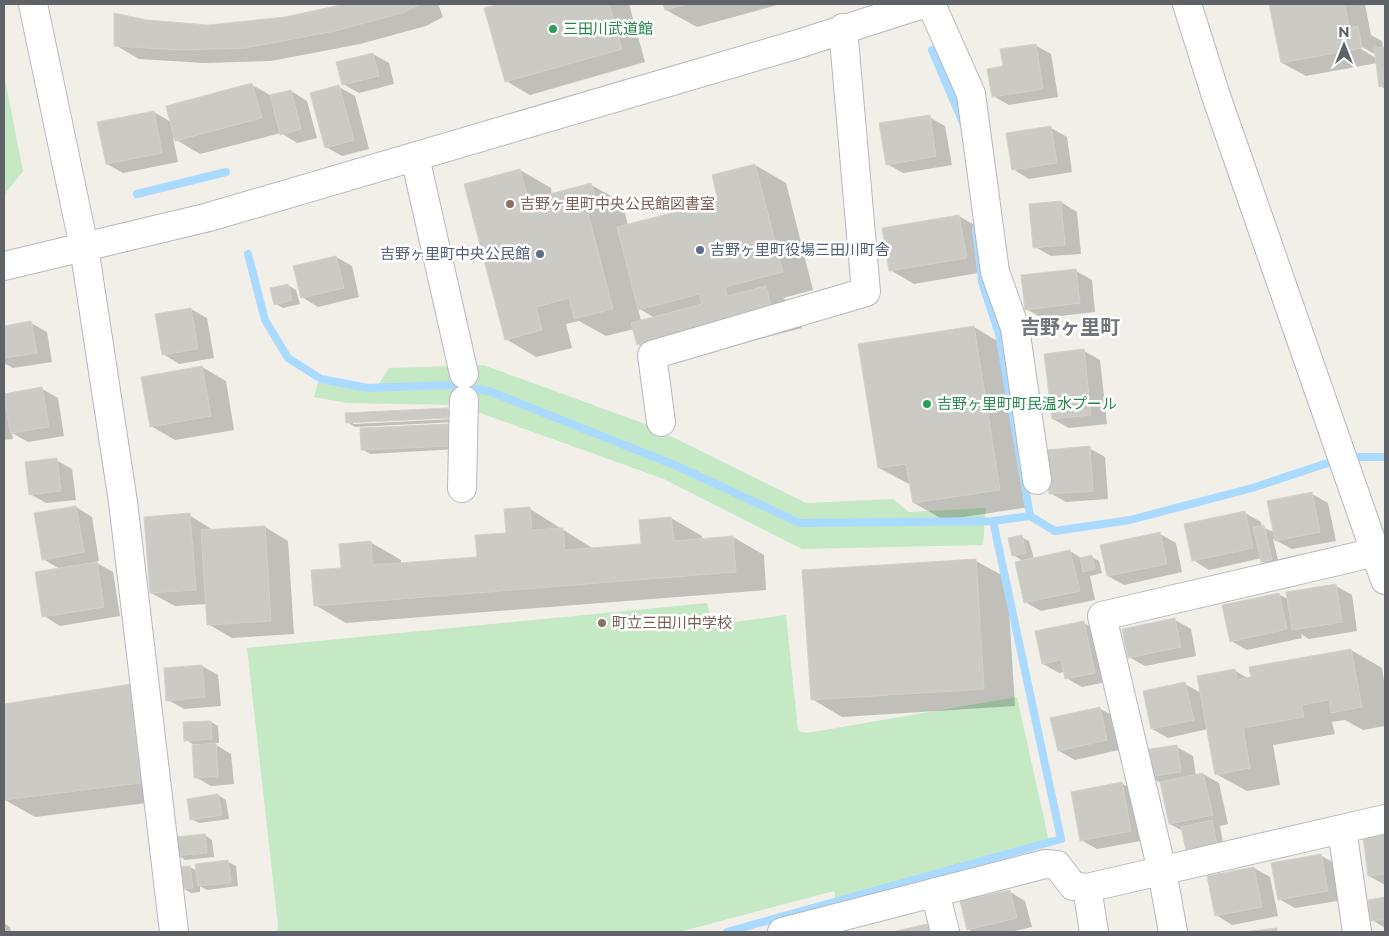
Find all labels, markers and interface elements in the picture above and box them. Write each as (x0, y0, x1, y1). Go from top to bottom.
place label: 三田川武道館 (563, 19, 653, 38)
north arrow (1319, 20, 1369, 70)
marker: 三田川武道館 (547, 23, 559, 35)
text: N (1338, 23, 1350, 41)
place label: 吉野ヶ里町中央公民館図書室 (520, 194, 715, 213)
marker: 吉野ヶ里町中央公民館図書室 (504, 198, 516, 210)
place label: 吉野ヶ里町役場三田川町舎 (710, 240, 890, 259)
place label: 吉野ヶ里町中央公民館 (380, 244, 530, 263)
marker: 吉野ヶ里町役場三田川町舎 (694, 244, 706, 256)
marker: 吉野ヶ里町中央公民館 (534, 248, 546, 260)
district label: 吉野ヶ里町 (1020, 315, 1120, 339)
place label: 吉野ヶ里町町民温水プール (937, 394, 1117, 413)
marker: 吉野ヶ里町町民温水プール (921, 398, 933, 410)
place label: 町立三田川中学校 (612, 613, 732, 632)
marker: 町立三田川中学校 (596, 617, 608, 629)

